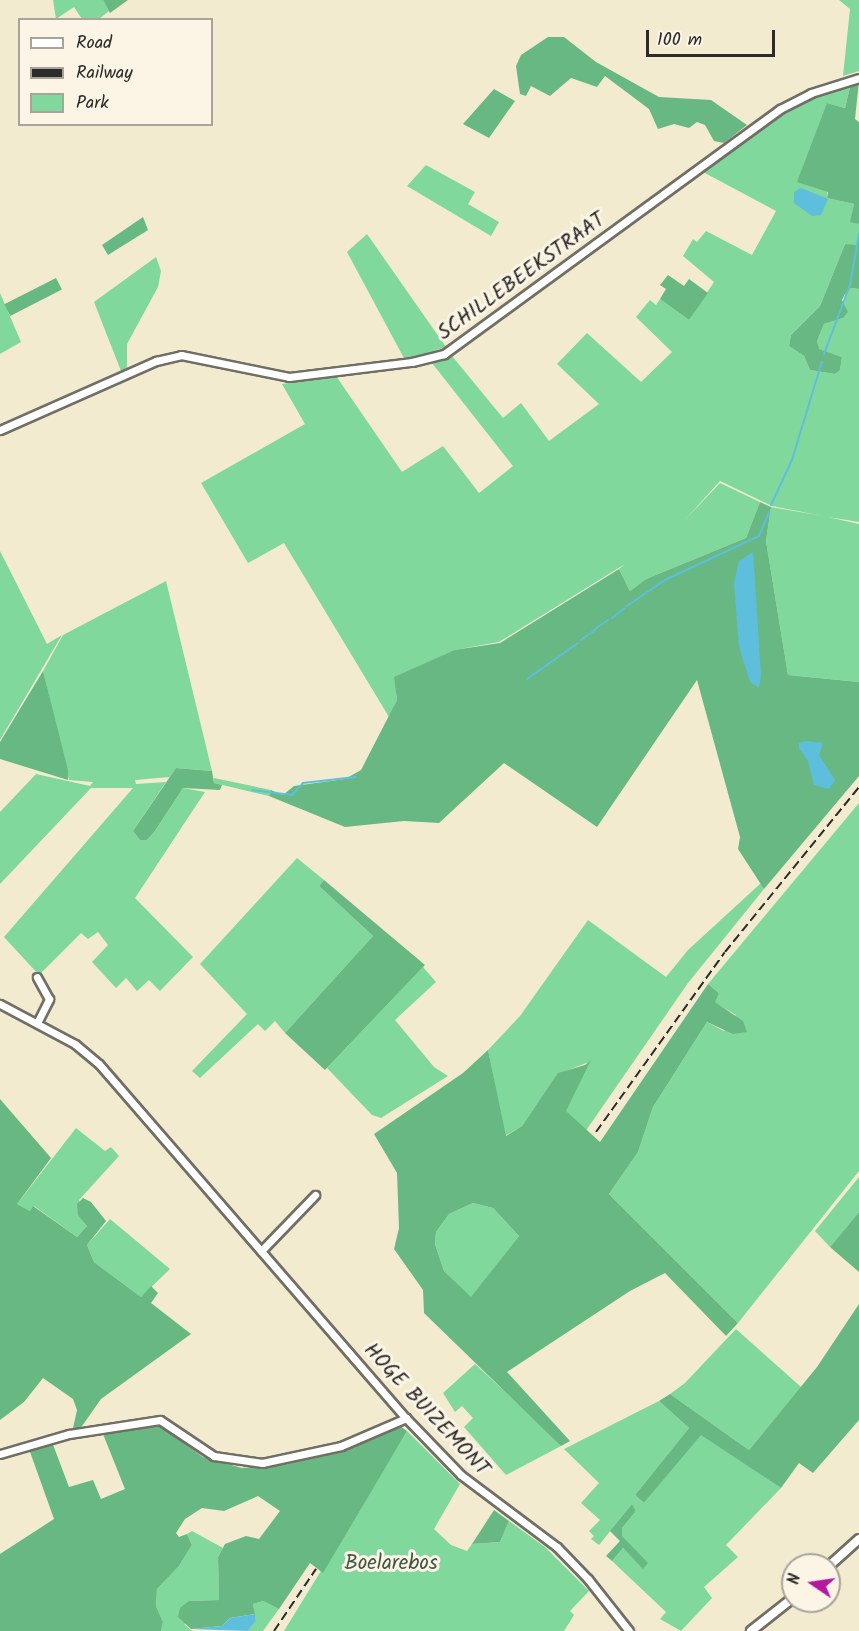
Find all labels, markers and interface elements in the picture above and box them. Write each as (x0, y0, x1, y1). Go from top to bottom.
legend (18, 18, 213, 126)
scale bar (649, 18, 778, 56)
text: 100 m (657, 26, 702, 55)
text: Road (76, 29, 112, 58)
text: Railway (76, 59, 133, 88)
text: Park (76, 89, 109, 118)
street label: SCHILLEBEEKSTRAAT (433, 208, 611, 346)
street label: HOGE BUIZEMONT (358, 1338, 494, 1482)
park label: Boelarebos (344, 1551, 438, 1577)
north arrow (781, 1553, 841, 1613)
text: N (782, 1572, 808, 1587)

